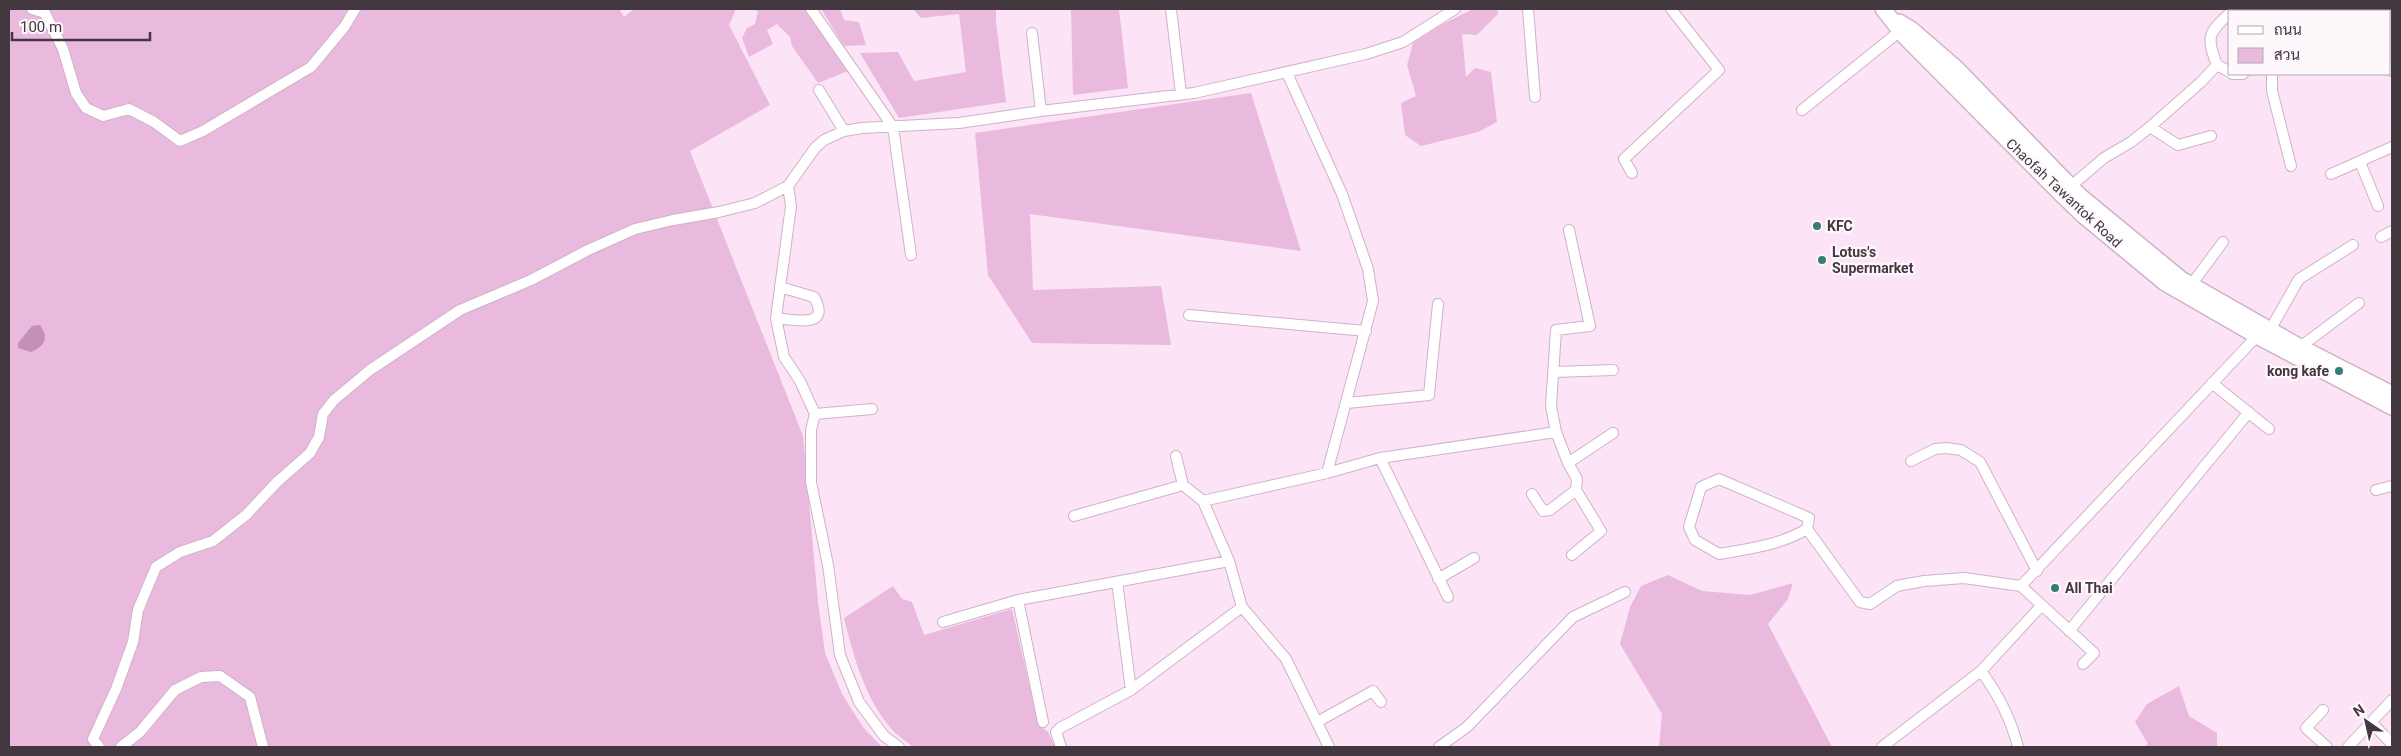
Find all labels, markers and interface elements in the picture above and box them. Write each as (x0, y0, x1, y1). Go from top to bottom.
scale bar (12, 10, 150, 42)
legend (2228, 10, 2391, 75)
text: 100 m (20, 18, 62, 36)
text: ถนน (2274, 21, 2302, 39)
text: สวน (2274, 46, 2300, 64)
street label: Chaofah Tawantok Road (2003, 135, 2125, 251)
place label: KFC (1827, 218, 1853, 234)
marker: KFC (1811, 220, 1823, 232)
place label: Lotus's Supermarket (1832, 244, 1914, 276)
marker: Lotus's Supermarket (1816, 254, 1828, 266)
place label: kong kafe (2267, 363, 2329, 379)
marker: kong kafe (2333, 365, 2345, 377)
place label: All Thai (2065, 580, 2113, 596)
marker: All Thai (2049, 582, 2061, 594)
north arrow (2341, 696, 2391, 746)
text: N (2350, 701, 2367, 720)

